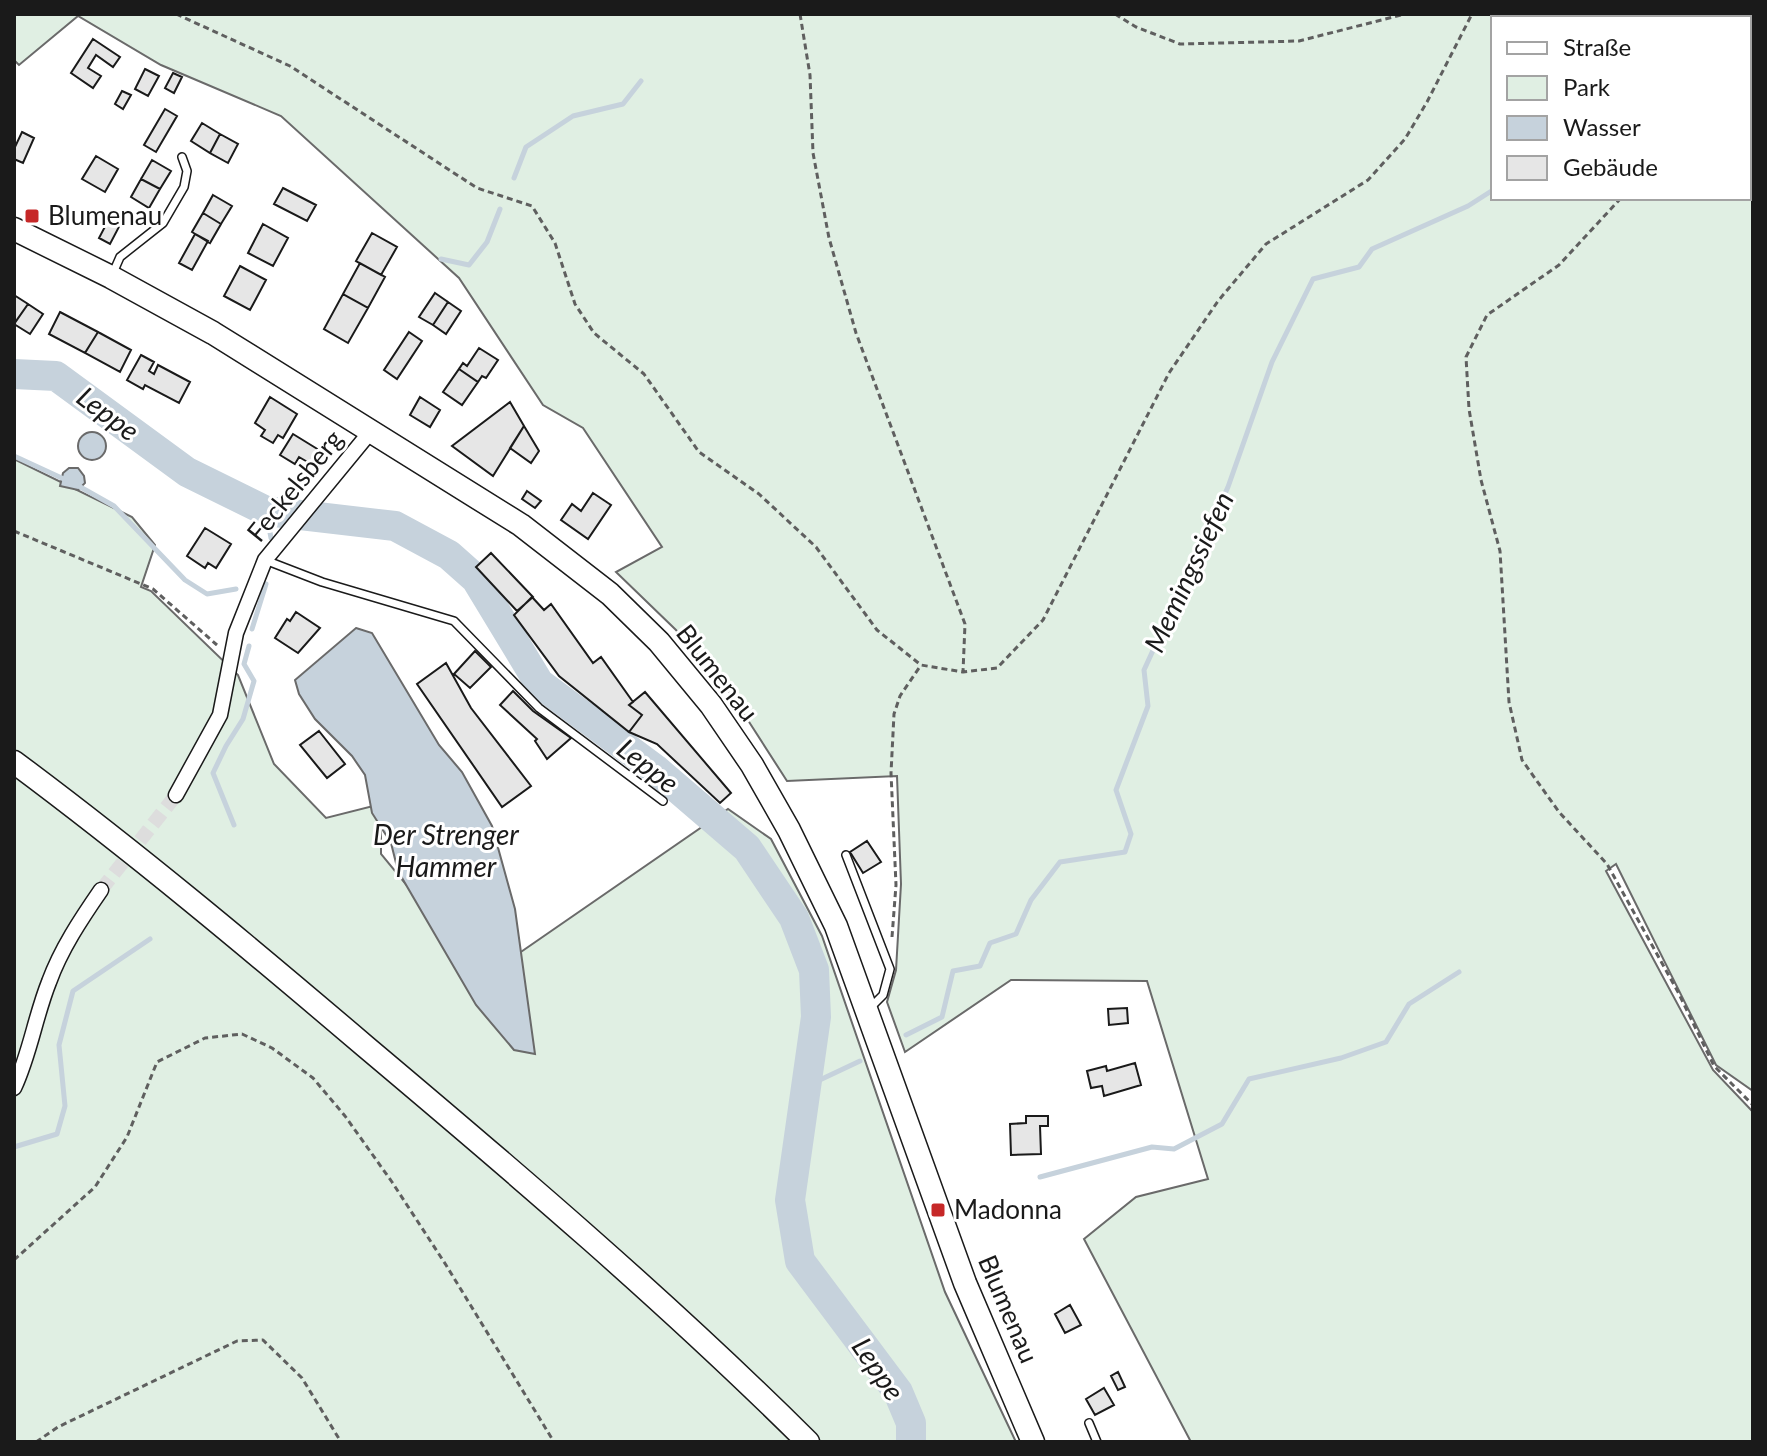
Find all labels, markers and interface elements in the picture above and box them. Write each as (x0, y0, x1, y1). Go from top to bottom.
legend (1491, 16, 1751, 200)
text: Straße (1563, 32, 1631, 61)
text: Park (1563, 72, 1611, 101)
text: Wasser (1563, 112, 1641, 141)
text: Gebäude (1563, 152, 1658, 181)
place label: Blumenau (48, 199, 162, 231)
marker: Blumenau (23, 207, 41, 225)
water label: Leppe (71, 379, 146, 447)
street label: Feckelsberg (240, 423, 349, 548)
water label: Memingssiefen (1136, 486, 1240, 657)
street label: Blumenau (670, 618, 766, 727)
water label: Leppe (611, 731, 686, 800)
water label: Der Strenger Hammer (373, 817, 519, 883)
place label: Madonna (954, 1193, 1062, 1225)
marker: Madonna (929, 1201, 947, 1219)
street label: Blumenau (972, 1250, 1046, 1367)
water label: Leppe (846, 1330, 912, 1406)

